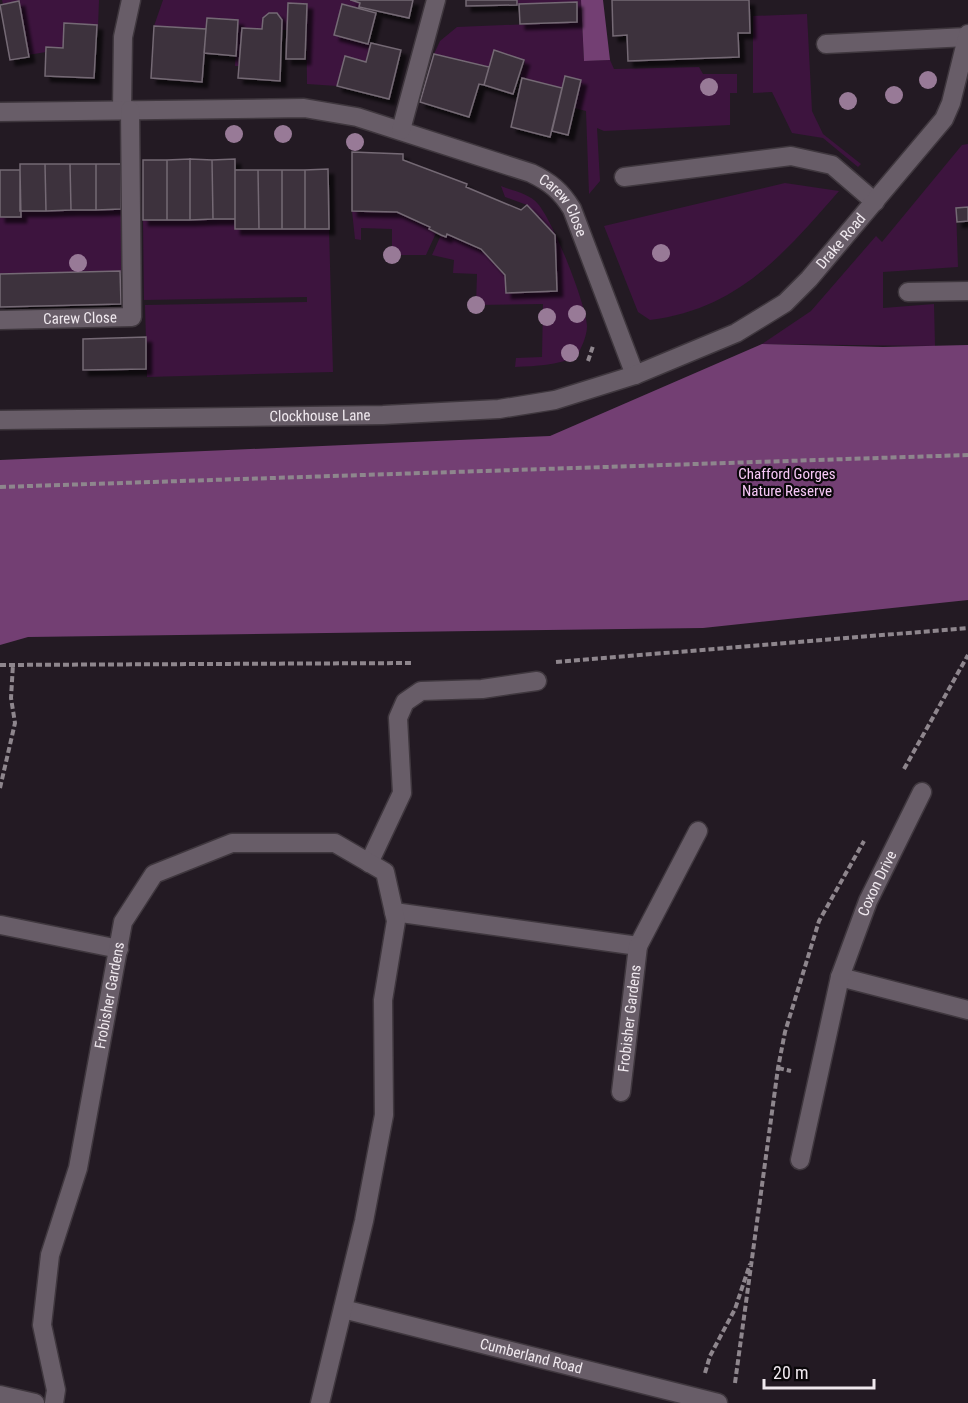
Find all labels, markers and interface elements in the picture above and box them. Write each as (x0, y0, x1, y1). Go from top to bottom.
street label: Carew Close (536, 170, 591, 239)
street label: Drake Road (812, 210, 869, 273)
street label: Carew Close (43, 308, 117, 328)
street label: Clockhouse Lane (269, 406, 371, 425)
park label: Chafford Gorges Nature Reserve (738, 465, 836, 500)
street label: Coxon Drive (854, 848, 900, 919)
street label: Frobisher Gardens (91, 940, 128, 1050)
street label: Frobisher Gardens (614, 964, 645, 1073)
street label: Cumberland Road (478, 1335, 584, 1378)
scale bar (764, 1352, 874, 1390)
text: 20 m (773, 1362, 808, 1383)

